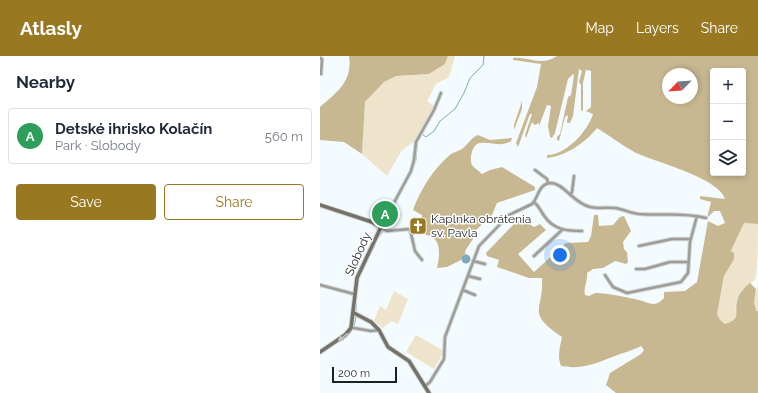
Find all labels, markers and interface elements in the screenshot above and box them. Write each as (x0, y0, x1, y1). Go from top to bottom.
text: Atlasly (20, 17, 82, 39)
text: Map (586, 20, 614, 36)
text: Layers (636, 20, 679, 36)
text: Share (701, 20, 738, 36)
north arrow (662, 68, 698, 104)
map controls (710, 68, 746, 176)
button: + (710, 68, 746, 104)
text: Nearby (16, 72, 75, 92)
button: − (710, 104, 746, 140)
text: Detské ihrisko Kolačín (55, 120, 212, 138)
text: A (26, 129, 34, 144)
text: 560 m (265, 129, 303, 144)
text: Park · Slobody (55, 138, 141, 153)
button: layers (710, 140, 746, 176)
button: Save (16, 184, 156, 220)
button: Share (164, 184, 304, 220)
pin: A (372, 199, 398, 229)
place label: Kaplnka obrátenia sv. Pavla (431, 212, 531, 240)
church icon: Kaplnka obrátenia sv. Pavla (408, 216, 428, 236)
street label: Slobody (342, 230, 374, 278)
your location (550, 245, 570, 265)
one-way arrow (337, 332, 348, 341)
scale bar (332, 365, 397, 384)
text: 200 m (338, 367, 370, 380)

